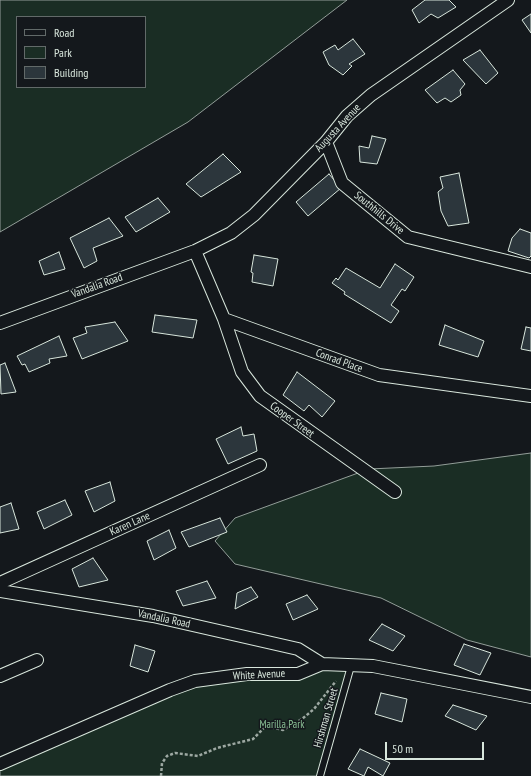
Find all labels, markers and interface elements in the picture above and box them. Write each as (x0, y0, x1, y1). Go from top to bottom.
legend (16, 16, 146, 88)
text: Road (54, 25, 74, 40)
text: Park (54, 45, 72, 60)
text: Building (54, 65, 89, 80)
street label: Augusta Avenue (312, 101, 364, 155)
street label: Southhills Drive (351, 189, 407, 237)
street label: Vandalia Road (70, 271, 124, 301)
street label: Conrad Place (314, 346, 364, 376)
street label: Cooper Street (267, 399, 317, 441)
street label: Karen Lane (108, 509, 152, 539)
street label: Vandalia Road (136, 607, 192, 631)
street label: White Avenue (233, 667, 285, 683)
street label: Hirshman Street (311, 687, 341, 749)
park label: Marilla Park (259, 718, 305, 732)
scale bar (387, 734, 486, 760)
text: 50 m (392, 741, 413, 756)

